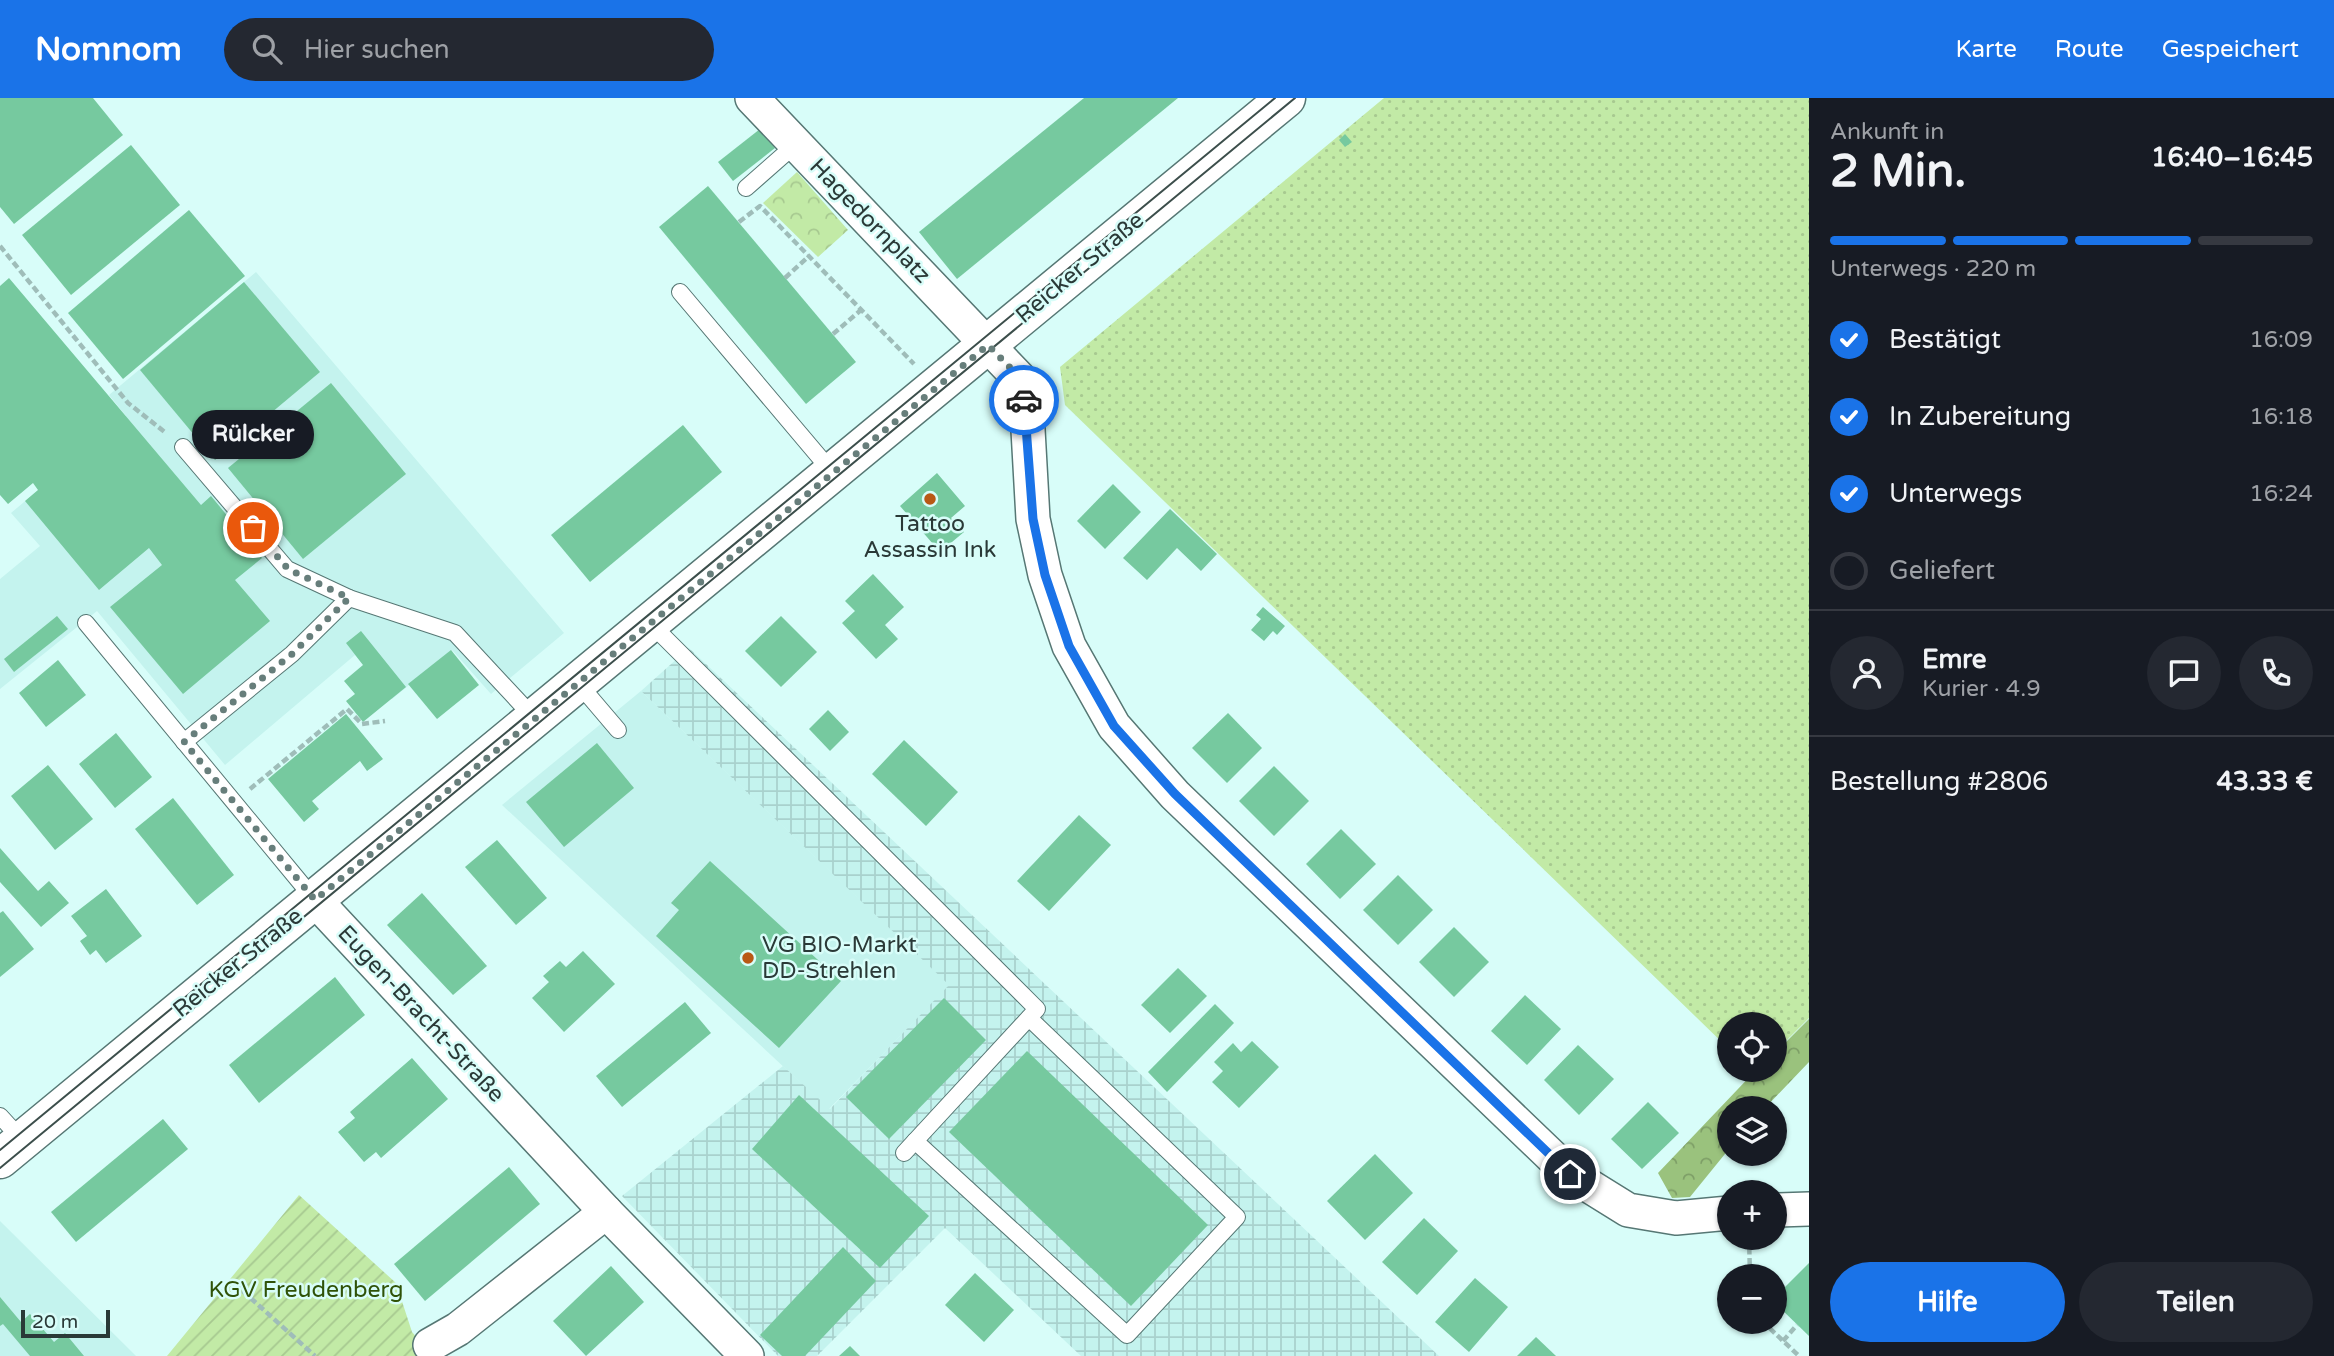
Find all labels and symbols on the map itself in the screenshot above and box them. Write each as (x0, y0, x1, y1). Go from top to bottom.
street label: Hagedornplatz (804, 153, 936, 289)
street label: Reicker Straße (1010, 206, 1150, 330)
courier (989, 365, 1059, 435)
callout: Rülcker (192, 409, 314, 458)
marker: Tattoo Assassin Ink (922, 491, 938, 507)
pin (223, 498, 283, 558)
place label: Tattoo Assassin Ink (864, 510, 996, 564)
street label: Reicker Straße (168, 902, 308, 1024)
street label: Eugen-Bracht-Straße (332, 920, 510, 1108)
place label: VG BIO-Markt DD-Strehlen (762, 931, 917, 985)
marker: VG BIO-Markt DD-Strehlen (740, 950, 756, 966)
pin (1540, 1144, 1600, 1204)
park label: KGV Freudenberg (209, 1276, 403, 1304)
scale bar (21, 1307, 110, 1339)

